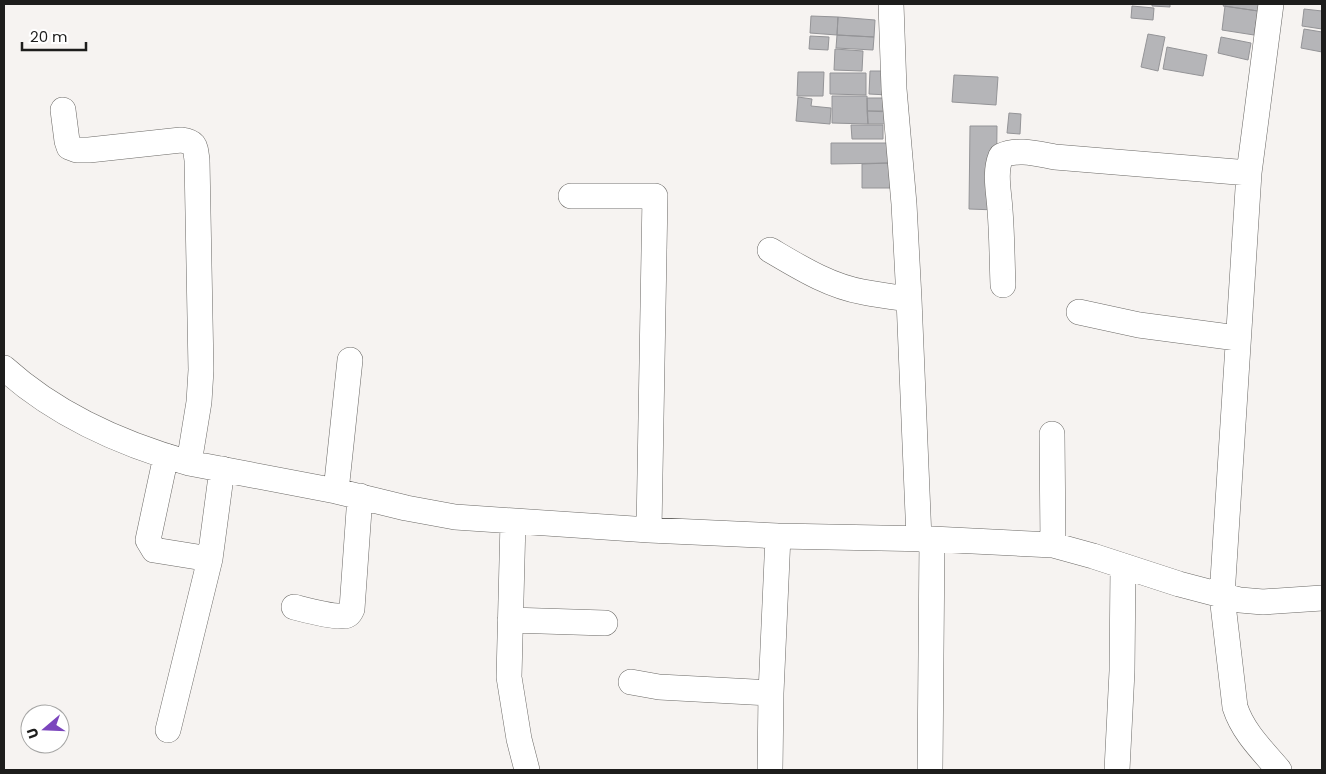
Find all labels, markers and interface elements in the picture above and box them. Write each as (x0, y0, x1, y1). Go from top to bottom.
scale bar (22, 20, 86, 52)
text: 20 m (30, 26, 68, 47)
north arrow (20, 704, 70, 754)
text: U (22, 725, 44, 741)

